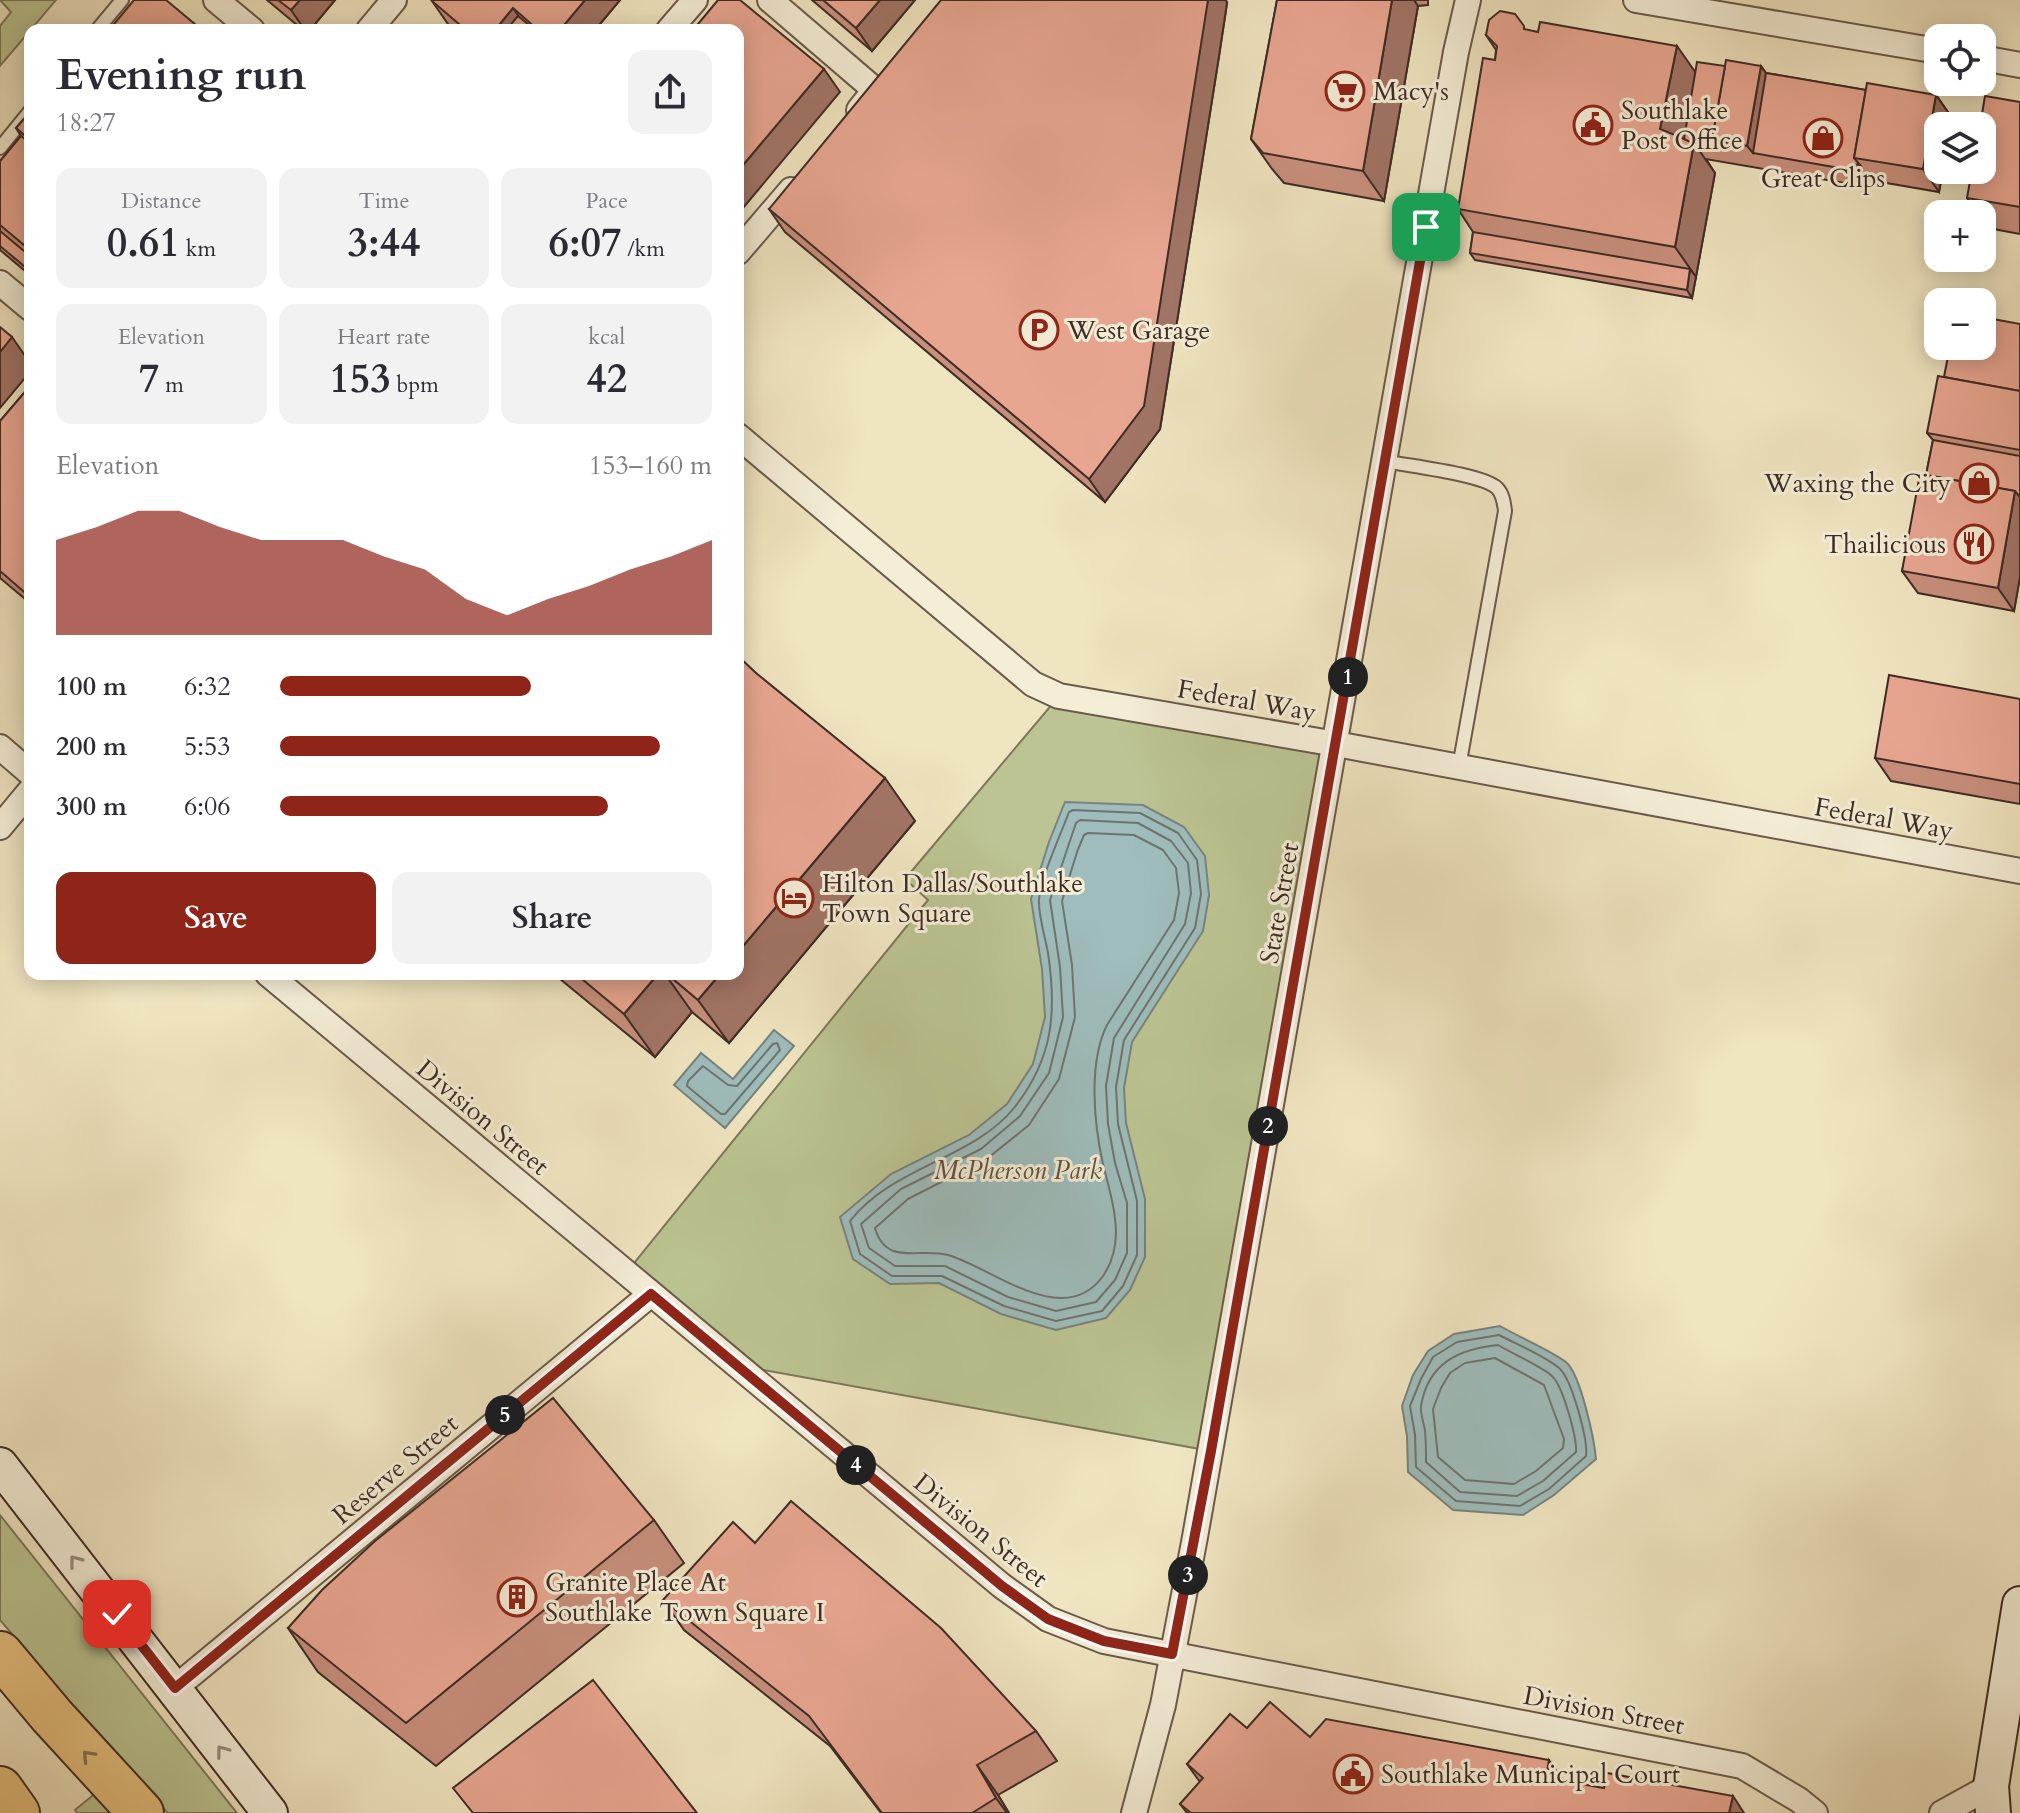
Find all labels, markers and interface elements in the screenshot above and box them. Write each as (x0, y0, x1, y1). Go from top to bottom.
map controls (1924, 24, 1996, 360)
button: locate (1924, 24, 1996, 96)
text: Evening run (56, 45, 306, 105)
button: share (628, 50, 712, 134)
supermarket icon: Macy's (1324, 70, 1366, 112)
place label: Macy's (1373, 74, 1449, 109)
place label: Southlake Post Office (1621, 93, 1743, 158)
public building icon: Southlake Post Office (1572, 104, 1614, 146)
text: 18:27 (56, 105, 116, 140)
button: layers (1924, 112, 1996, 184)
shop icon: Great Clips (1802, 117, 1844, 159)
place label: Great Clips (1761, 161, 1885, 196)
text: Distance (121, 186, 202, 216)
text: Time (359, 186, 409, 216)
text: Pace (585, 186, 628, 216)
pin (1392, 193, 1460, 261)
button: + (1924, 200, 1996, 272)
icon: arrive (1404, 205, 1448, 249)
text: 0.61 (107, 216, 180, 271)
text: 3:44 (347, 216, 421, 271)
text: 6:07 (548, 216, 621, 271)
text: km (180, 234, 216, 264)
text: /km (621, 234, 665, 264)
button: − (1924, 288, 1996, 360)
parking icon: West Garage (1018, 309, 1060, 351)
place label: West Garage (1066, 313, 1210, 348)
text: Elevation (118, 322, 205, 352)
text: Heart rate (337, 322, 431, 352)
text: kcal (588, 322, 625, 352)
text: 7 (139, 352, 159, 407)
text: 153 (329, 352, 391, 407)
text: 42 (586, 352, 627, 407)
text: m (159, 370, 184, 400)
text: bpm (391, 370, 439, 400)
text: Elevation (56, 448, 159, 483)
text: 153–160 m (589, 448, 712, 483)
shop icon: Waxing the City (1958, 462, 2000, 504)
place label: Waxing the City (1763, 466, 1951, 501)
restaurant icon: Thailicious (1953, 523, 1995, 565)
place label: Thailicious (1824, 527, 1946, 562)
pin: 1 (1328, 657, 1368, 697)
text: 1 (1342, 662, 1354, 692)
text: 100 m (56, 669, 127, 704)
text: 6:32 (184, 669, 231, 704)
street label: Federal Way (1175, 671, 1319, 730)
text: 200 m (56, 729, 127, 764)
text: 5:53 (184, 729, 231, 764)
text: 300 m (56, 789, 127, 824)
text: 6:06 (184, 789, 231, 824)
street label: Federal Way (1812, 789, 1956, 848)
street label: State Street (1252, 840, 1307, 966)
place label: Hilton Dallas/Southlake Town Square (822, 866, 1083, 931)
button: Save (56, 872, 376, 964)
button: Share (392, 872, 712, 964)
hotel icon: Hilton Dallas/Southlake Town Square (773, 877, 815, 919)
street label: Division Street (409, 1051, 556, 1183)
pin: 2 (1248, 1106, 1288, 1146)
text: 2 (1262, 1111, 1274, 1141)
park label: McPherson Park (934, 1153, 1102, 1188)
pin: 5 (485, 1395, 525, 1435)
text: 5 (499, 1400, 511, 1430)
street label: Reserve Street (325, 1406, 466, 1532)
pin: 4 (836, 1445, 876, 1485)
text: 4 (850, 1450, 862, 1480)
street label: Division Street (906, 1465, 1055, 1595)
one-way arrow (71, 1555, 85, 1570)
pin: 3 (1168, 1555, 1208, 1595)
text: 3 (1182, 1560, 1194, 1590)
place label: Granite Place At Southlake Town Square I (545, 1565, 825, 1630)
building icon: Granite Place At Southlake Town Square I (496, 1576, 538, 1618)
pin (83, 1580, 151, 1648)
icon: check (95, 1592, 139, 1636)
street label: Division Street (1520, 1678, 1687, 1743)
one-way arrow (218, 1746, 232, 1760)
one-way arrow (83, 1750, 98, 1765)
public building icon: Southlake Municipal Court (1332, 1753, 1374, 1795)
place label: Southlake Municipal Court (1381, 1757, 1680, 1792)

